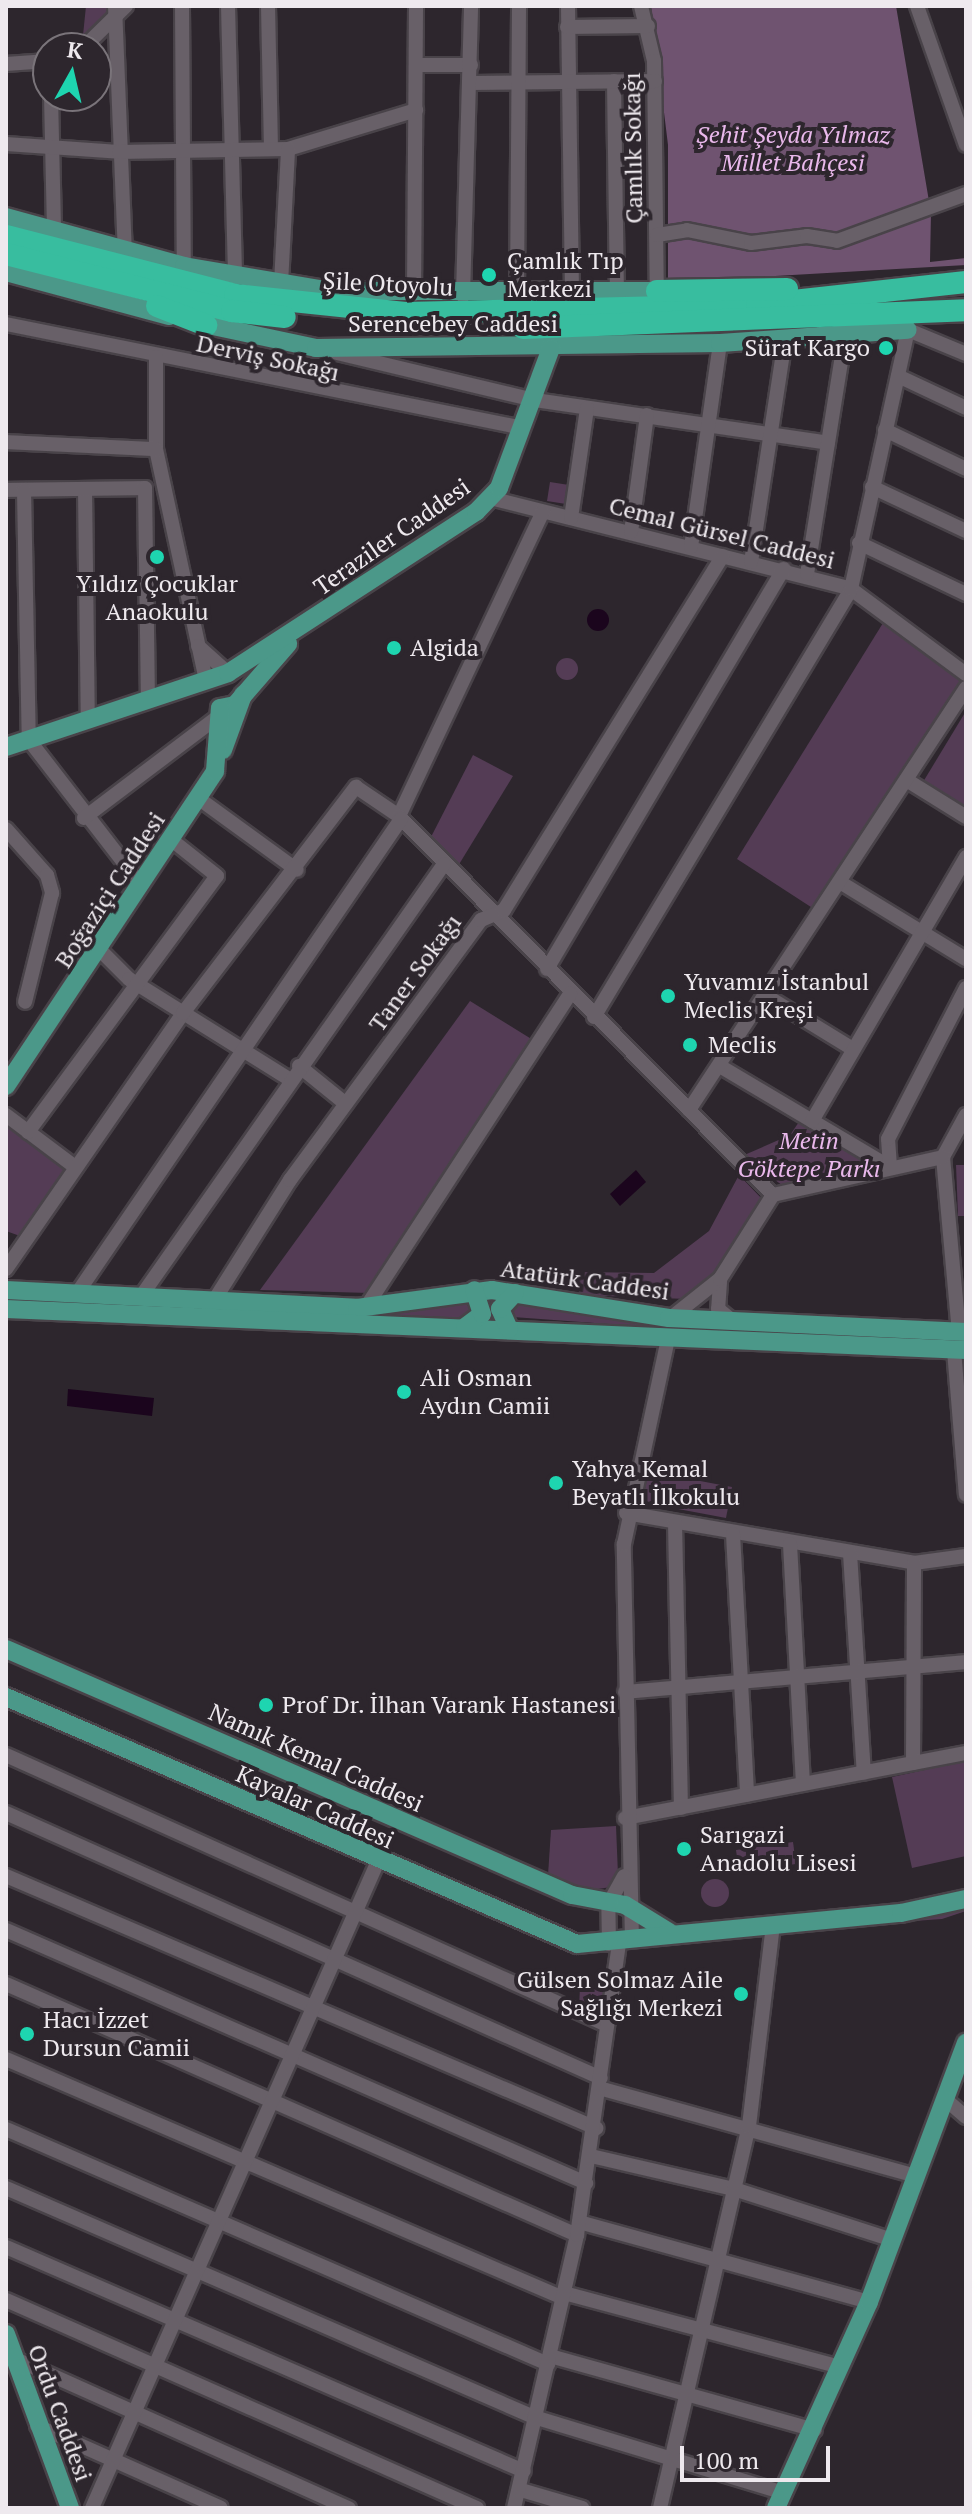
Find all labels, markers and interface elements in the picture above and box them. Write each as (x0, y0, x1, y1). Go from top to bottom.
north arrow (32, 32, 112, 112)
text: K (65, 34, 85, 65)
street label: Çamlık Sokağı (617, 72, 649, 224)
park label: Şehit Şeyda Yılmaz Millet Bahçesi (696, 121, 890, 177)
place label: Çamlık Tıp Merkezi (507, 247, 624, 303)
marker: Çamlık Tıp Merkezi (478, 264, 500, 286)
street label: Şile Otoyolu (322, 266, 454, 302)
street label: Serencebey Caddesi (348, 310, 558, 338)
street label: Derviş Sokağı (194, 329, 342, 387)
place label: Sürat Kargo (745, 334, 870, 362)
marker: Sürat Kargo (877, 339, 895, 357)
street label: Teraziler Caddesi (308, 472, 476, 602)
street label: Cemal Gürsel Caddesi (606, 491, 838, 575)
marker: Yıldız Çocuklar Anaokulu (148, 548, 166, 566)
place label: Yıldız Çocuklar Anaokulu (76, 570, 238, 626)
place label: Algida (410, 634, 479, 662)
marker: Algida (385, 639, 403, 657)
street label: Boğaziçi Caddesi (49, 807, 171, 973)
street label: Taner Sokağı (363, 909, 467, 1037)
place label: Yuvamız İstanbul Meclis Kreşi (684, 968, 869, 1024)
marker: Yuvamız İstanbul Meclis Kreşi (659, 987, 677, 1005)
place label: Meclis (708, 1031, 777, 1059)
marker: Meclis (679, 1034, 701, 1056)
park label: Metin Göktepe Parkı (738, 1127, 880, 1183)
street label: Atatürk Caddesi (499, 1254, 671, 1306)
place label: Ali Osman Aydın Camii (420, 1364, 550, 1420)
marker: Ali Osman Aydın Camii (395, 1383, 413, 1401)
place label: Yahya Kemal Beyatlı İlkokulu (572, 1455, 740, 1511)
marker: Yahya Kemal Beyatlı İlkokulu (547, 1474, 565, 1492)
place label: Prof Dr. İlhan Varank Hastanesi (282, 1691, 618, 1719)
marker: Prof Dr. İlhan Varank Hastanesi (257, 1696, 275, 1714)
street label: Namık Kemal Caddesi (204, 1698, 428, 1818)
street label: Kayalar Caddesi (231, 1759, 399, 1855)
place label: Sarıgazi Anadolu Lisesi (700, 1821, 857, 1877)
marker: Sarıgazi Anadolu Lisesi (675, 1840, 693, 1858)
place label: Gülsen Solmaz Aile Sağlığı Merkezi (516, 1966, 723, 2022)
marker: Gülsen Solmaz Aile Sağlığı Merkezi (730, 1983, 752, 2005)
place label: Hacı İzzet Dursun Camii (43, 2006, 190, 2062)
marker: Hacı İzzet Dursun Camii (18, 2025, 36, 2043)
street label: Ordu Caddesi (22, 2341, 98, 2485)
scale bar (684, 2430, 834, 2480)
text: 100 m (694, 2444, 759, 2476)

